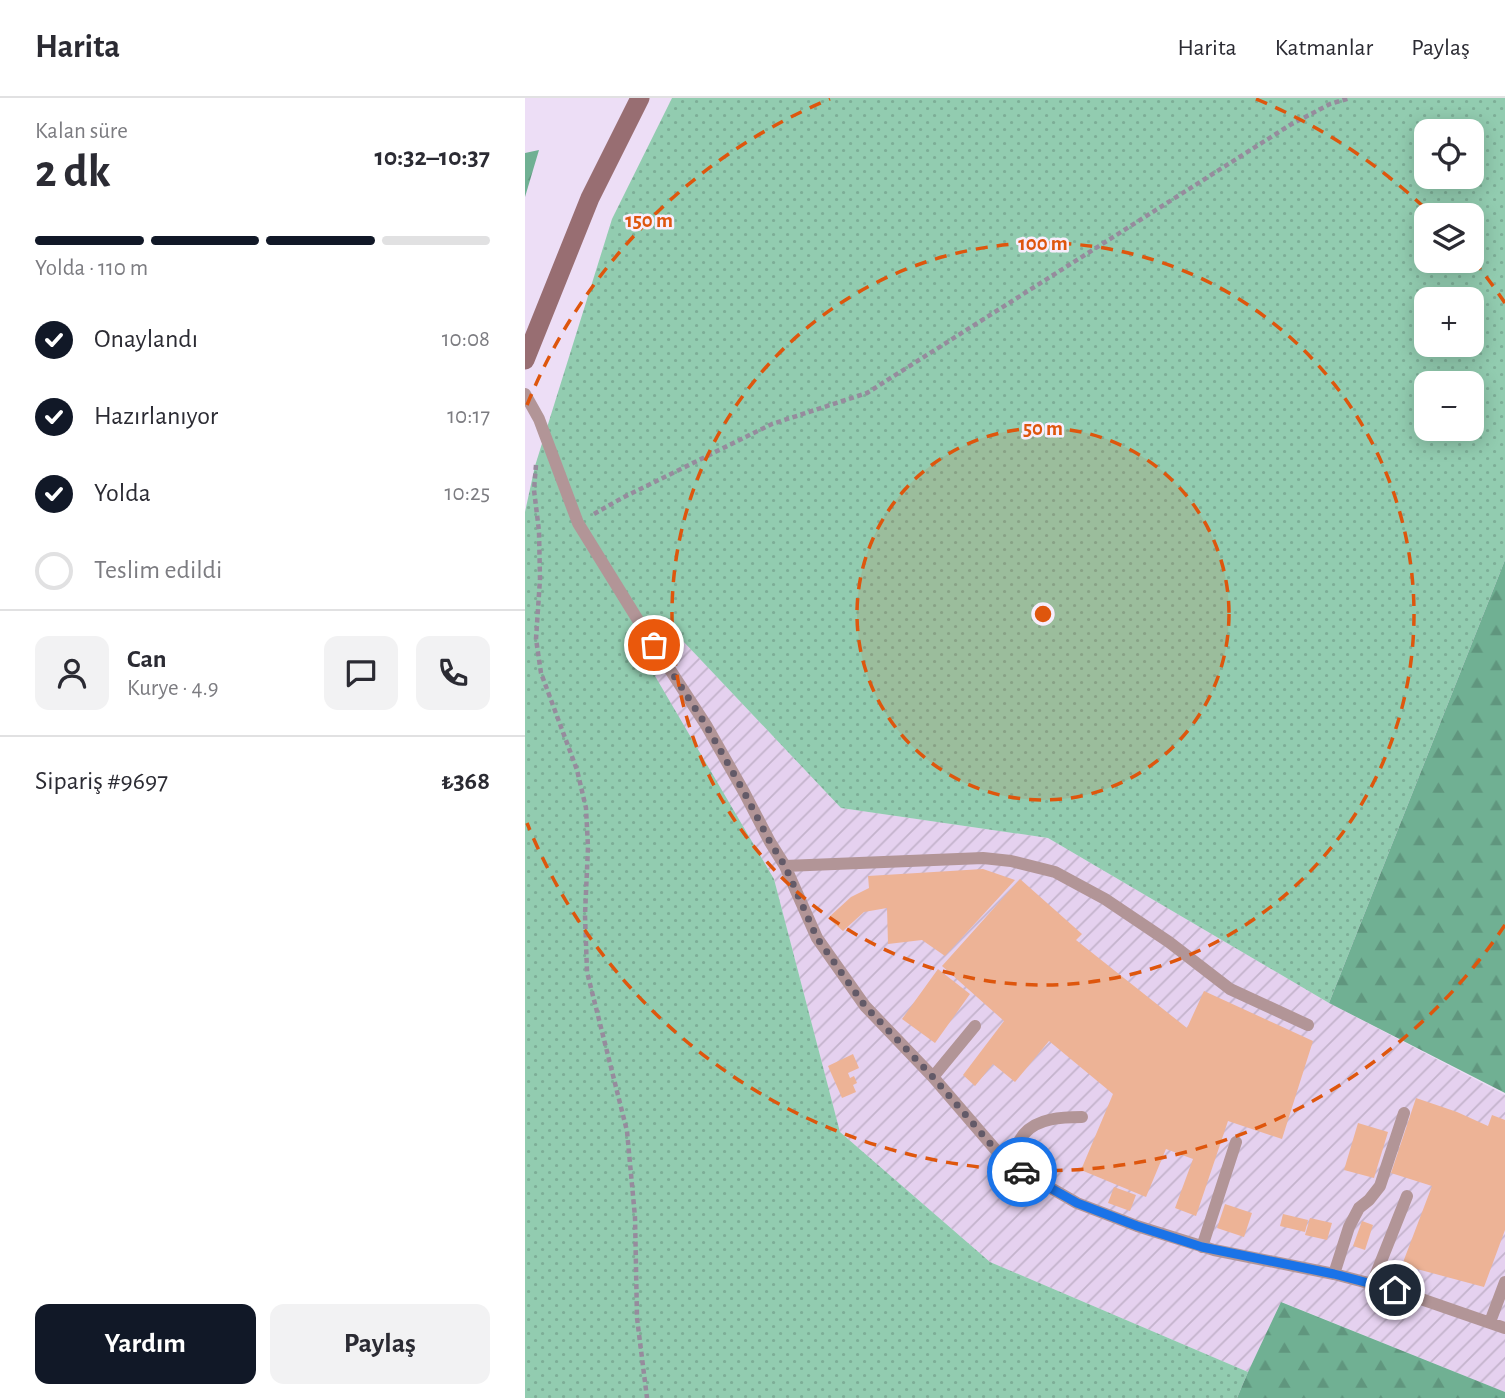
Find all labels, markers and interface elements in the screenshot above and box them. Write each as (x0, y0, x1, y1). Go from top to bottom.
text: Harita (35, 31, 120, 64)
text: Harita (1178, 36, 1237, 60)
text: Katmanlar (1275, 36, 1373, 60)
text: Paylaş (1411, 36, 1470, 60)
map controls (1414, 119, 1484, 441)
button: locate (1414, 119, 1484, 189)
text: Kalan süre (35, 120, 128, 143)
text: 10:32–10:37 (374, 144, 490, 170)
text: 2 dk (35, 149, 111, 195)
button: layers (1414, 203, 1484, 273)
text: 150 m (625, 210, 673, 231)
text: 100 m (1018, 233, 1068, 254)
text: Yolda · 110 m (35, 257, 148, 280)
button: + (1414, 287, 1484, 357)
icon: check (35, 321, 73, 359)
text: Onaylandı (94, 326, 198, 352)
text: 10:08 (442, 328, 490, 351)
button: − (1414, 371, 1484, 441)
icon: check (35, 398, 73, 436)
text: Hazırlanıyor (94, 403, 218, 429)
text: 10:17 (447, 405, 490, 428)
text: 50 m (1023, 418, 1063, 439)
icon: check (35, 475, 73, 513)
text: Yolda (94, 480, 151, 506)
text: 10:25 (445, 482, 490, 505)
text: Teslim edildi (94, 557, 222, 583)
centre of rings (1031, 602, 1055, 626)
pin (624, 615, 684, 675)
icon: bag (635, 626, 673, 664)
button: person (35, 636, 109, 710)
button: chat (324, 636, 398, 710)
button: phone (416, 636, 490, 710)
text: Can (127, 646, 167, 672)
text: Kurye · 4.9 (127, 677, 219, 700)
text: Sipariş #9697 (35, 768, 168, 794)
text: ₺368 (441, 768, 490, 794)
courier (987, 1137, 1057, 1207)
icon: car (1003, 1153, 1041, 1191)
pin (1365, 1260, 1425, 1320)
icon: home (1376, 1271, 1414, 1309)
button: Yardım (35, 1304, 256, 1384)
button: Paylaş (270, 1304, 490, 1384)

